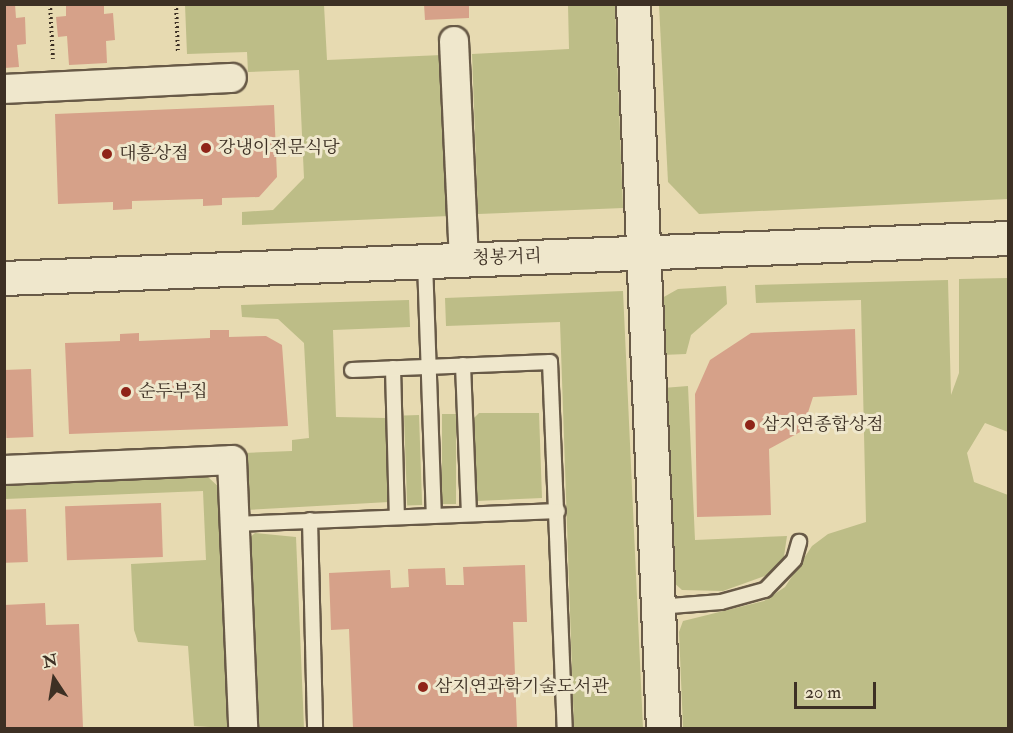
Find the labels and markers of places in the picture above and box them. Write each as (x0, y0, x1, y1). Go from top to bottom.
place label: 강냉이전문식당 (218, 137, 340, 159)
marker: 강냉이전문식당 (199, 141, 213, 155)
place label: 대흥상점 (119, 143, 189, 165)
marker: 대흥상점 (100, 147, 114, 161)
place label: 순두부집 (138, 381, 208, 403)
marker: 순두부집 (119, 385, 133, 399)
place label: 삼지연종합상점 (762, 414, 884, 436)
marker: 삼지연종합상점 (743, 418, 757, 432)
place label: 삼지연과학기술도서관 (435, 676, 609, 698)
marker: 삼지연과학기술도서관 (416, 680, 430, 694)

